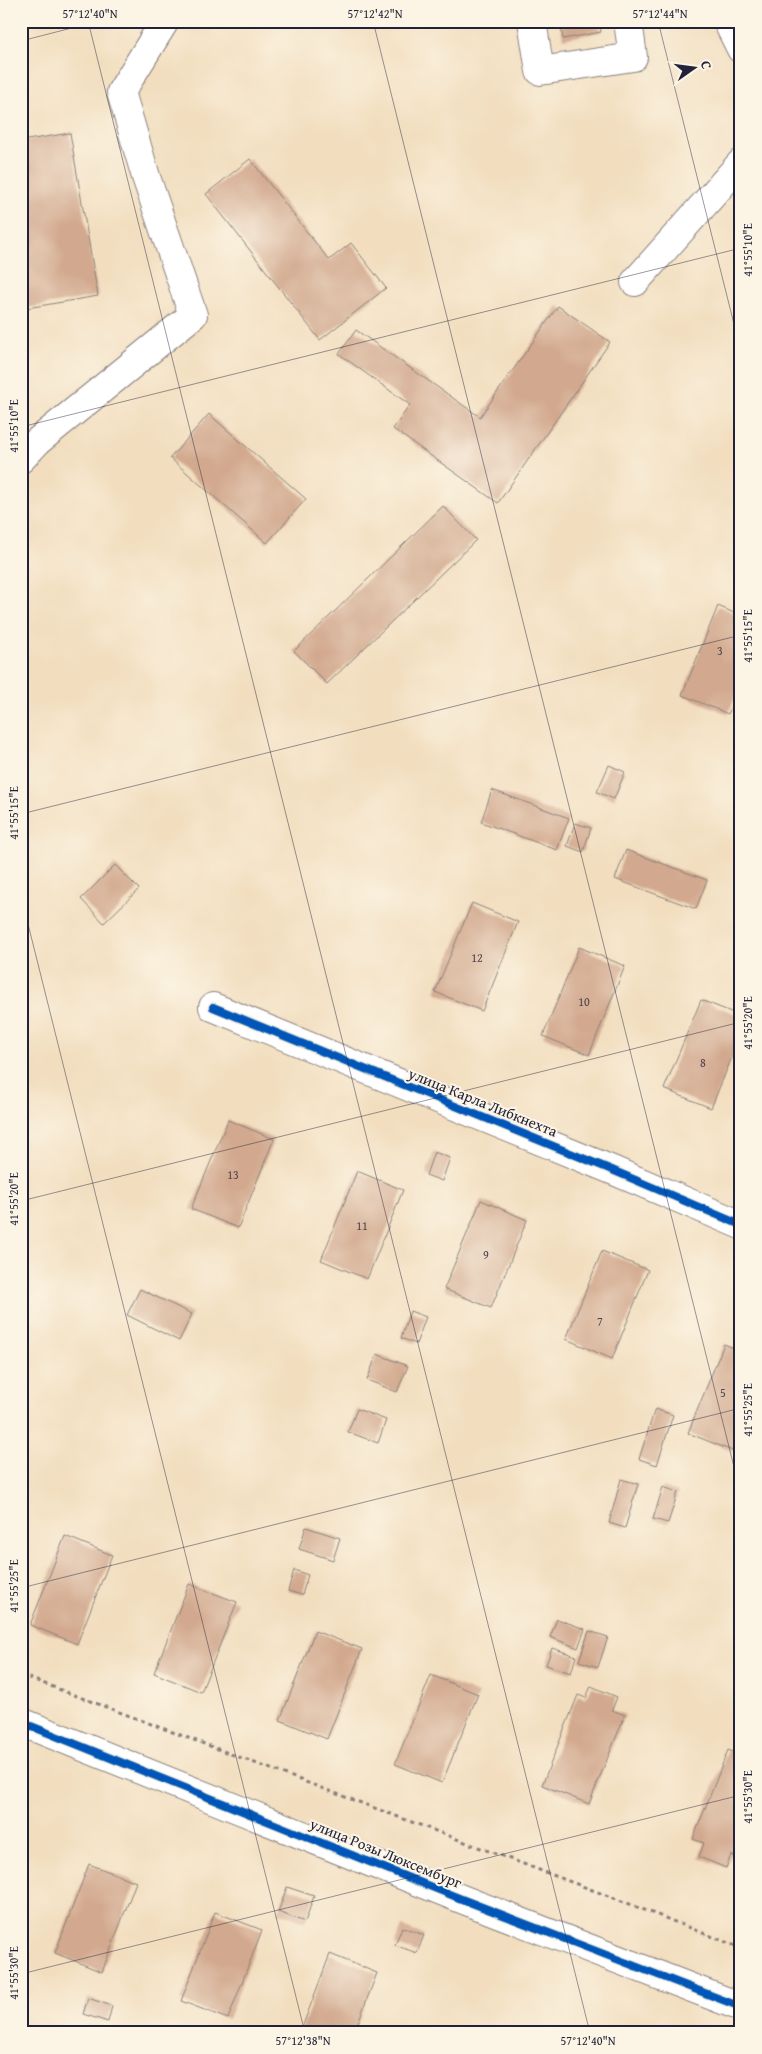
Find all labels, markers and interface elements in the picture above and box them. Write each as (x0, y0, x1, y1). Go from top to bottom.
text: 57°12'40"N (62, 5, 118, 22)
text: 57°12'42"N (347, 5, 403, 22)
text: 57°12'44"N (632, 5, 688, 22)
north arrow (670, 42, 720, 92)
text: С (696, 59, 717, 71)
text: 41°55'10"E (739, 223, 756, 277)
text: 41°55'10"E (5, 399, 22, 453)
text: 41°55'15"E (739, 609, 756, 663)
house number: 3 (717, 642, 723, 659)
text: 41°55'15"E (5, 786, 22, 840)
house number: 12 (471, 949, 483, 966)
house number: 10 (578, 993, 590, 1010)
text: 41°55'20"E (739, 996, 756, 1050)
house number: 8 (700, 1054, 706, 1071)
street label: улица Карла Либкнехта (405, 1062, 561, 1142)
house number: 13 (227, 1166, 239, 1183)
text: 41°55'20"E (5, 1172, 22, 1226)
house number: 11 (356, 1217, 368, 1234)
house number: 9 (483, 1246, 489, 1263)
house number: 7 (597, 1313, 603, 1330)
text: 41°55'25"E (739, 1383, 756, 1437)
house number: 5 (720, 1384, 726, 1401)
text: 41°55'25"E (5, 1559, 22, 1613)
text: 41°55'30"E (739, 1770, 756, 1824)
street label: улица Розы Люксембург (306, 1813, 466, 1893)
text: 41°55'30"E (5, 1946, 22, 2000)
text: 57°12'38"N (275, 2032, 331, 2049)
text: 57°12'40"N (560, 2032, 616, 2049)

